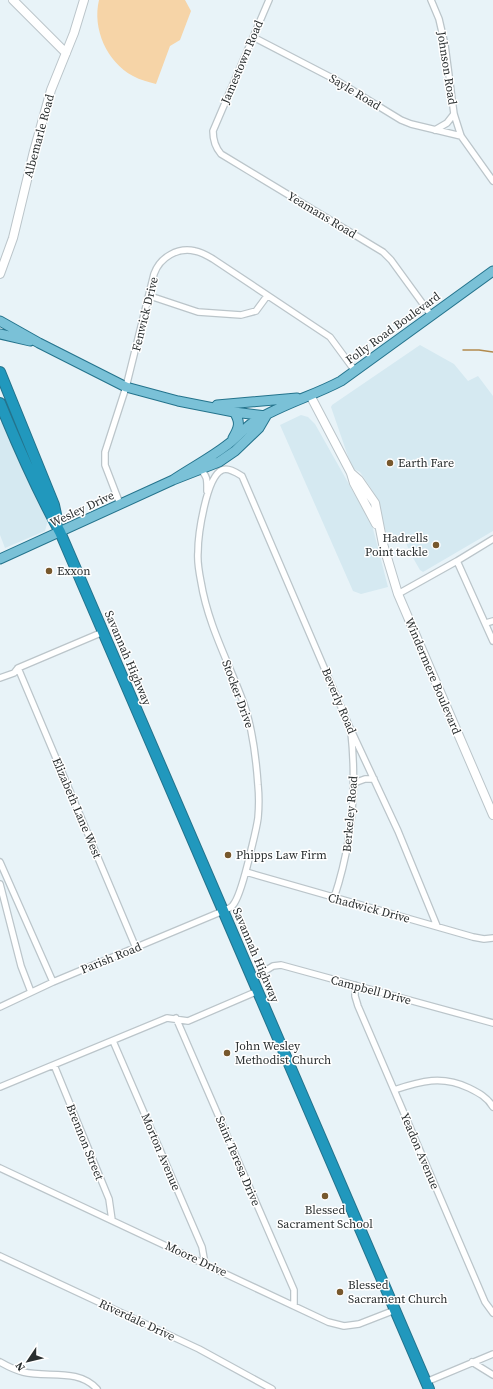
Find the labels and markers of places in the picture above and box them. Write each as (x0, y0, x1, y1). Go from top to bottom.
place label: Earth Fare (398, 455, 454, 471)
marker: Earth Fare (385, 458, 395, 468)
place label: Hadrells Point tackle (365, 530, 428, 560)
marker: Hadrells Point tackle (431, 540, 441, 550)
place label: Exxon (57, 563, 91, 579)
marker: Exxon (44, 566, 54, 576)
place label: Phipps Law Firm (236, 847, 327, 863)
marker: Phipps Law Firm (223, 850, 233, 860)
place label: John Wesley Methodist Church (234, 1038, 331, 1068)
marker: John Wesley Methodist Church (222, 1048, 232, 1058)
marker: Blessed Sacrament School (320, 1191, 330, 1201)
place label: Blessed Sacrament School (277, 1202, 373, 1232)
place label: Blessed Sacrament Church (348, 1277, 448, 1307)
marker: Blessed Sacrament Church (335, 1287, 345, 1297)

